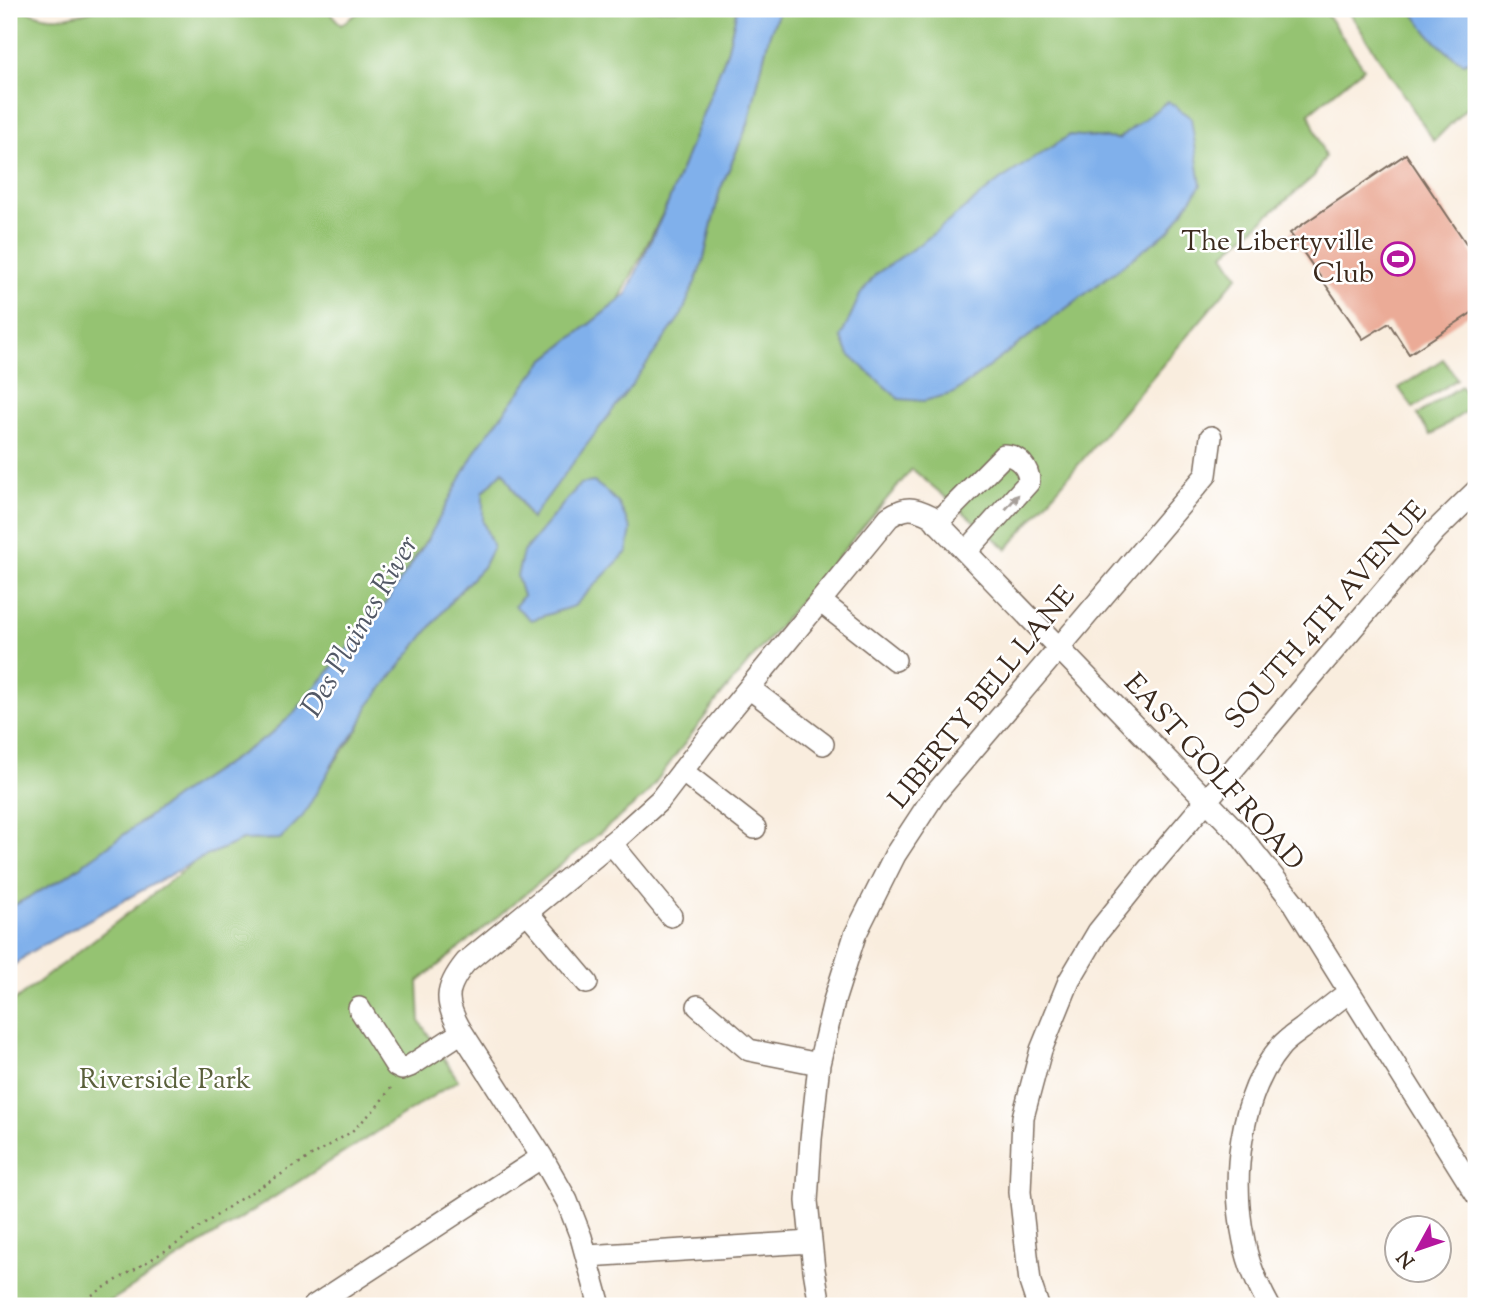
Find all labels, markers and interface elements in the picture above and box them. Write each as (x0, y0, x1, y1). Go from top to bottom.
place label: The Libertyville Club (1181, 223, 1374, 295)
sports icon: The Libertyville Club (1379, 240, 1417, 278)
one-way arrow (1004, 493, 1020, 511)
street label: SOUTH 4TH AVENUE (1216, 493, 1438, 739)
water label: Des Plaines River (292, 528, 431, 726)
street label: LIBERTY BELL LANE (880, 578, 1086, 818)
street label: EAST GOLF ROAD (1113, 665, 1313, 881)
park label: Riverside Park (79, 1061, 251, 1101)
north arrow (1384, 1214, 1454, 1284)
text: N (1392, 1244, 1422, 1273)

